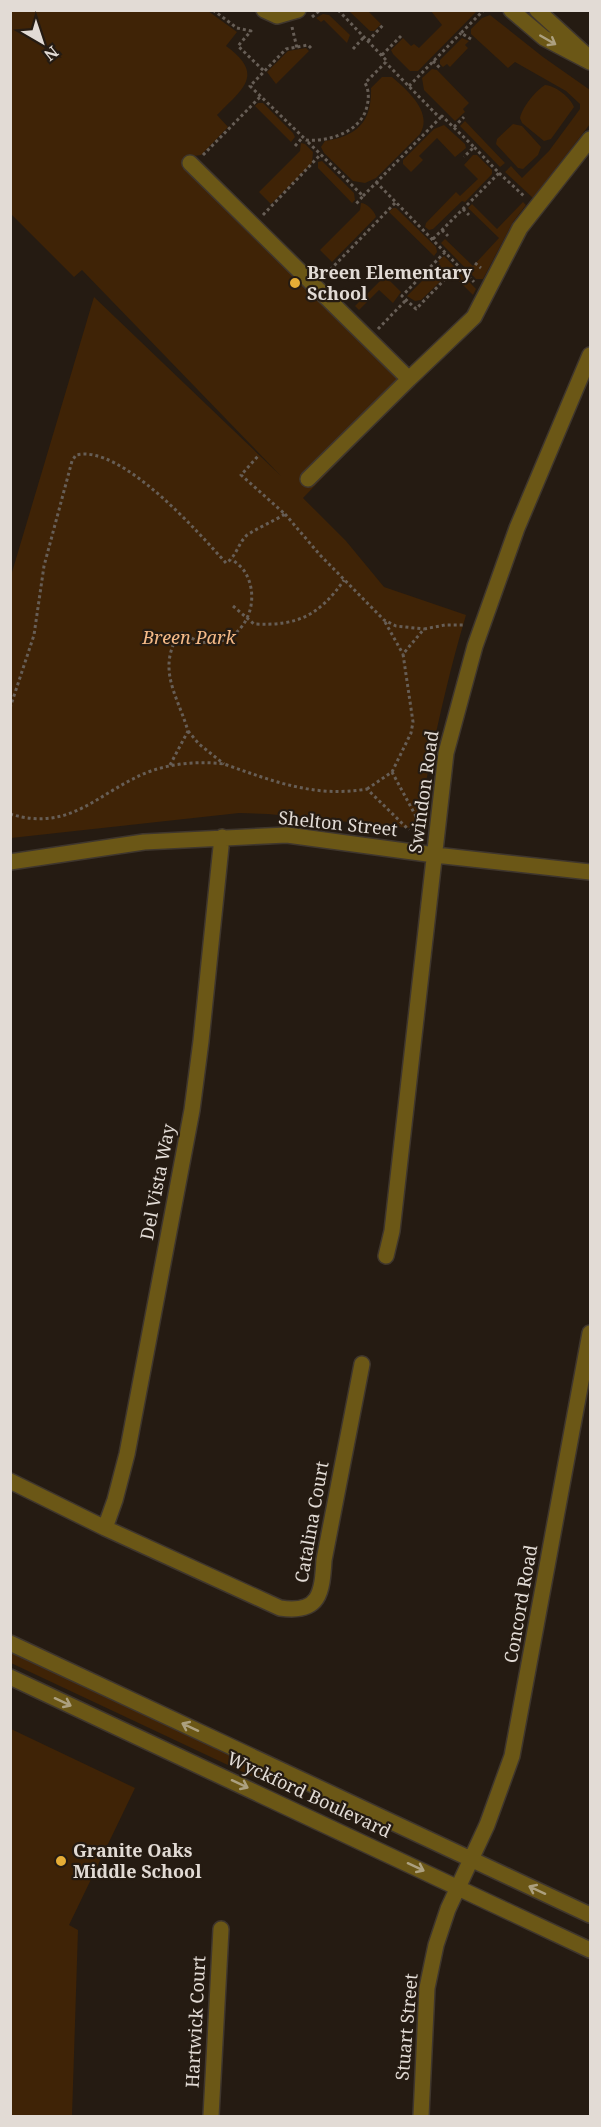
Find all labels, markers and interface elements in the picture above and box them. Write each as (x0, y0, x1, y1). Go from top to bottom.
north arrow (12, 12, 72, 72)
one-way arrow (539, 34, 556, 46)
text: N (39, 41, 63, 66)
place label: Breen Elementary School (307, 260, 473, 305)
marker: Breen Elementary School (288, 276, 302, 290)
park label: Breen Park (141, 625, 236, 649)
street label: Swindon Road (403, 729, 443, 855)
street label: Shelton Street (277, 805, 399, 841)
street label: Del Vista Way (134, 1121, 180, 1242)
street label: Catalina Court (289, 1459, 334, 1585)
street label: Concord Road (498, 1543, 542, 1665)
one-way arrow (54, 1696, 72, 1708)
one-way arrow (182, 1720, 200, 1732)
street label: Wyckford Boulevard (223, 1745, 395, 1843)
one-way arrow (231, 1779, 249, 1791)
place label: Granite Oaks Middle School (73, 1838, 202, 1883)
marker: Granite Oaks Middle School (54, 1854, 68, 1868)
one-way arrow (407, 1862, 425, 1874)
one-way arrow (529, 1884, 547, 1896)
street label: Hartwick Court (180, 1955, 210, 2089)
street label: Stuart Street (389, 1972, 423, 2081)

